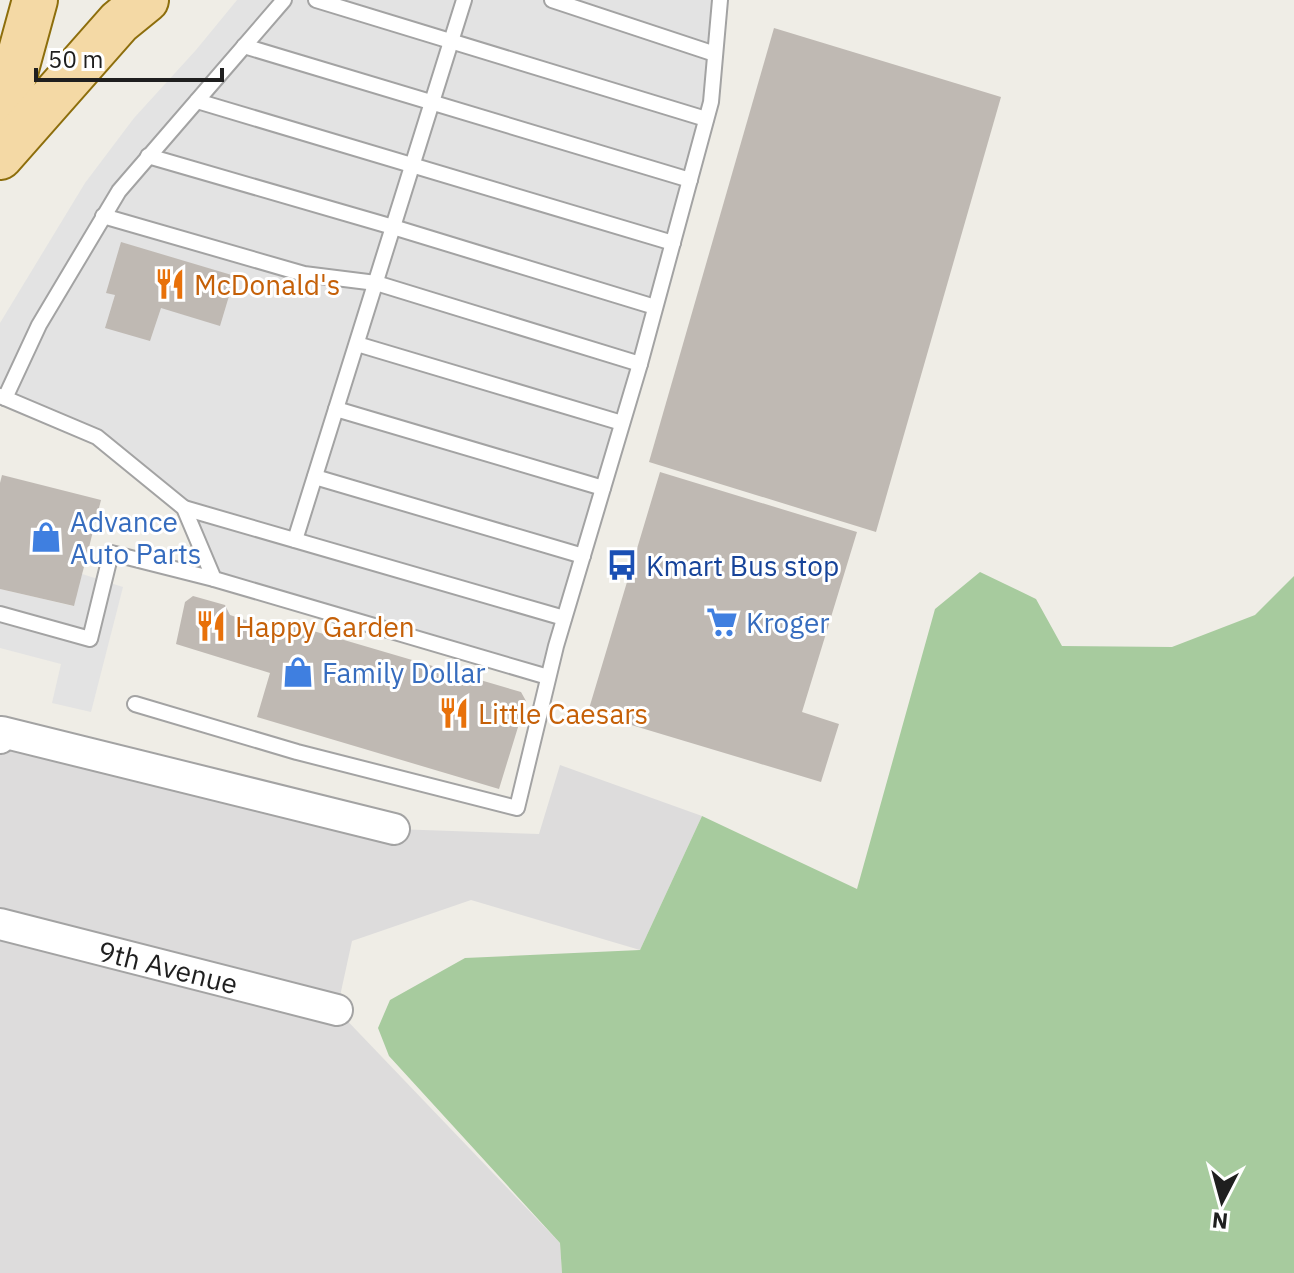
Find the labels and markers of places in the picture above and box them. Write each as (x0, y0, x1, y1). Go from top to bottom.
place label: McDonald's (194, 266, 340, 303)
restaurant icon: McDonald's (153, 267, 187, 301)
place label: Advance Auto Parts (70, 503, 201, 572)
shop icon: Advance Auto Parts (29, 520, 63, 554)
place label: Kmart Bus stop (646, 547, 839, 584)
bus stop icon: Kmart Bus stop (605, 548, 639, 582)
place label: Kroger (746, 604, 830, 641)
supermarket icon: Kroger (705, 605, 739, 639)
place label: Happy Garden (235, 608, 415, 645)
restaurant icon: Happy Garden (194, 609, 228, 643)
place label: Family Dollar (322, 654, 486, 691)
shop icon: Family Dollar (281, 655, 315, 689)
place label: Little Caesars (478, 695, 648, 732)
restaurant icon: Little Caesars (437, 696, 471, 730)

